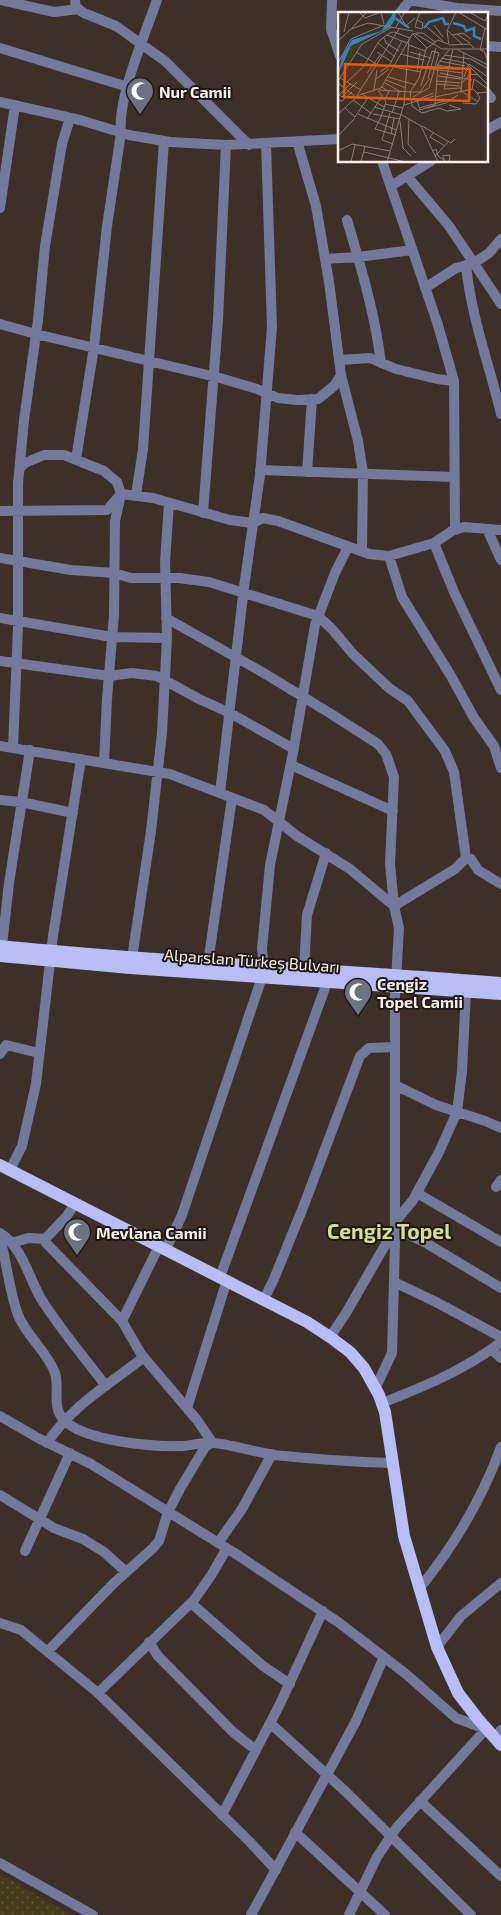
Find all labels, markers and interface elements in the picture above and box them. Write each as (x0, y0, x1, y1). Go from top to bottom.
inset map (338, 12, 488, 162)
mosque icon: Nur Camii (125, 76, 155, 115)
place label: Nur Camii (159, 82, 231, 101)
street label: Alparslan Türkeş Bulvarı (163, 944, 340, 977)
place label: Cengiz Topel Camii (377, 974, 463, 1011)
mosque icon: Cengiz Topel Camii (343, 977, 373, 1016)
mosque icon: Mevlana Camii (62, 1217, 92, 1256)
district label: Cengiz Topel (327, 1218, 451, 1243)
place label: Mevlana Camii (96, 1223, 207, 1242)

